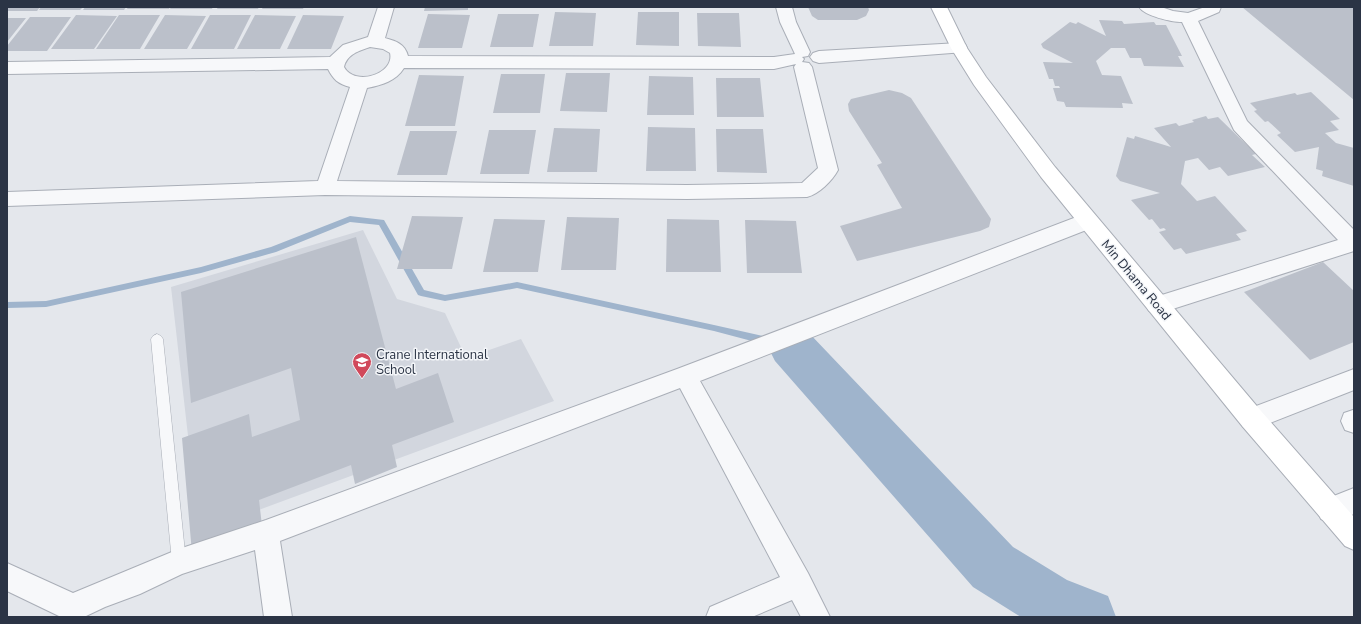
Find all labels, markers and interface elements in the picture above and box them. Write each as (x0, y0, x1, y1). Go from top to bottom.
street label: Min Dhama Road (1097, 236, 1175, 324)
place label: Crane International School (376, 346, 488, 379)
school or university icon: Crane International School (351, 351, 373, 379)

